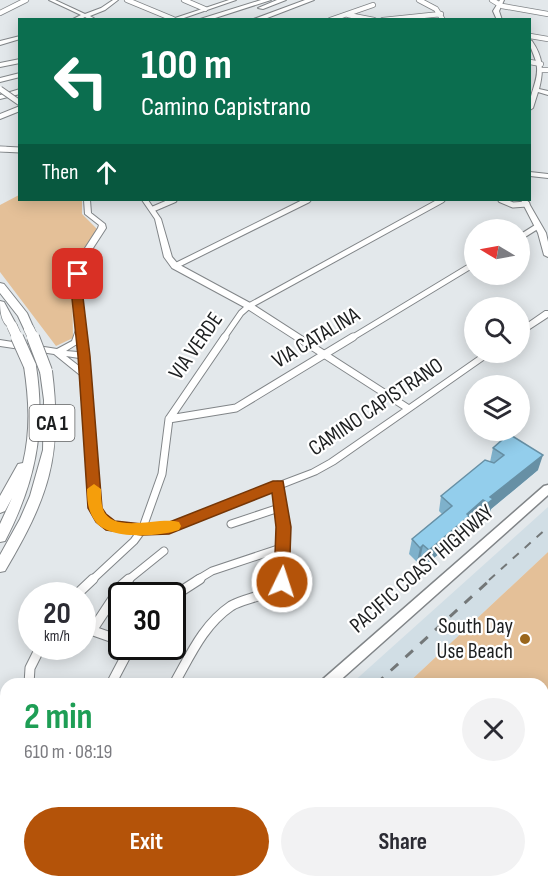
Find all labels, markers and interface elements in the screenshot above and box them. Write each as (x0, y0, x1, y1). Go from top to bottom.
text: 100 m (141, 40, 232, 91)
icon: left (42, 42, 120, 120)
text: Camino Capistrano (141, 91, 311, 123)
icon: ahead (90, 156, 123, 189)
text: Then (42, 159, 78, 186)
north arrow (464, 219, 530, 285)
map controls (464, 219, 530, 441)
pin (52, 248, 103, 299)
icon: arrive (61, 257, 94, 290)
button: search (464, 297, 530, 363)
street label: VIA CATALINA (267, 301, 365, 375)
street label: VIA VERDE (163, 307, 229, 385)
street label: CAMINO CAPISTRANO (304, 352, 448, 462)
button: layers (464, 375, 530, 441)
road number: CA 1 (29, 405, 74, 441)
street label: PACIFIC COAST HIGHWAY (344, 499, 500, 639)
position arrow (250, 550, 314, 614)
speed limit sign: 30 (108, 582, 186, 660)
text: 20 (43, 596, 71, 632)
place label: South Day Use Beach (437, 613, 513, 665)
text: km/h (44, 627, 70, 646)
marker: South Day Use Beach (518, 632, 532, 646)
text: 2 min (24, 696, 93, 739)
button: close (462, 698, 525, 761)
text: 610 m · 08:19 (24, 740, 112, 764)
button: Exit (24, 807, 269, 876)
button: Share (281, 807, 525, 876)

